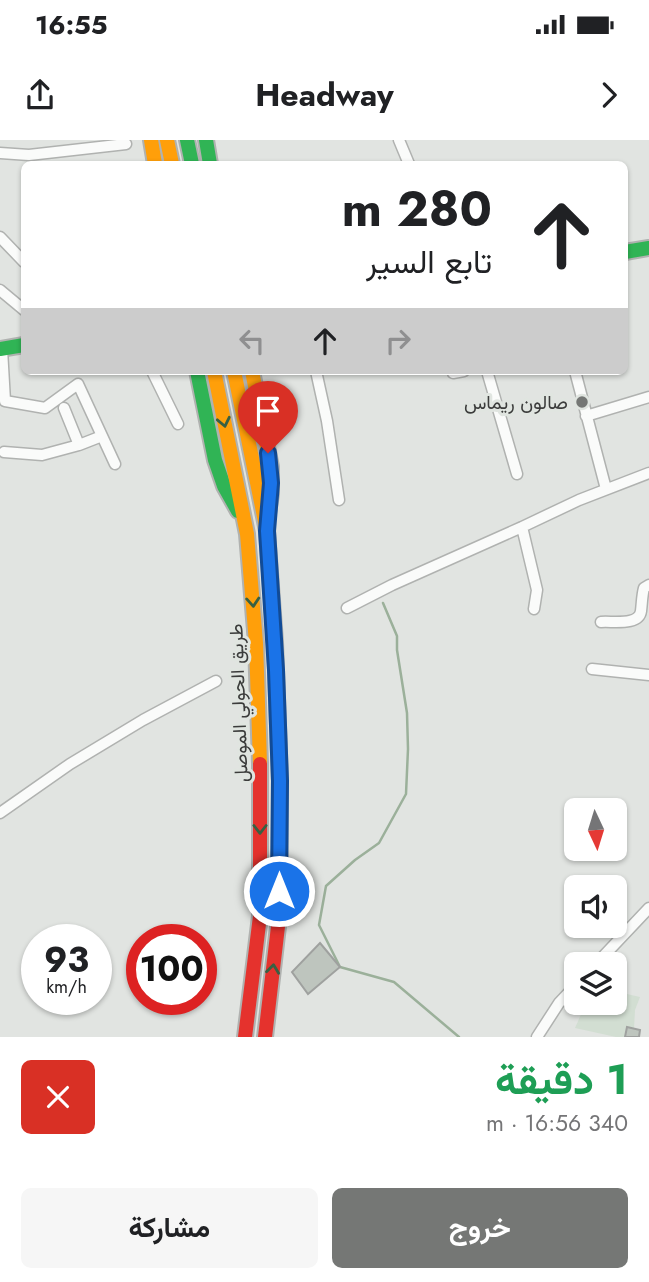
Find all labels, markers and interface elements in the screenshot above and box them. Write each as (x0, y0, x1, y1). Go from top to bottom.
text: 16:55 (35, 6, 108, 44)
text: Headway (255, 72, 394, 118)
icon: share (21, 76, 59, 114)
icon: forward (590, 76, 628, 114)
text: 280 m (342, 174, 492, 244)
icon: ahead (516, 189, 607, 280)
text: تابع السير (366, 239, 492, 285)
icon: left (233, 322, 271, 360)
icon: ahead (306, 322, 344, 360)
icon: right (379, 322, 417, 360)
pin (238, 381, 298, 453)
place label: صالون ريماس (464, 389, 568, 416)
icon: arrive (249, 392, 287, 430)
marker: صالون ريماس (574, 394, 590, 410)
one-way arrow (216, 416, 231, 428)
one-way arrow (245, 597, 260, 608)
street label: طريق الحولي الموصل (222, 623, 257, 783)
north arrow (564, 798, 626, 861)
map controls (564, 798, 627, 1015)
one-way arrow (252, 824, 268, 835)
position arrow (242, 854, 316, 928)
button: sound (564, 875, 627, 938)
speed limit sign: 100 (126, 924, 217, 1015)
text: 93 (44, 935, 89, 985)
button: layers (564, 952, 627, 1015)
one-way arrow (265, 963, 280, 975)
text: km/h (46, 974, 87, 1000)
text: 1 دقيقة (495, 1049, 628, 1110)
button: close (21, 1060, 95, 1134)
text: 340 m · 16:56 (486, 1106, 628, 1140)
button: مشاركة (21, 1188, 318, 1268)
button: خروج (332, 1188, 628, 1268)

